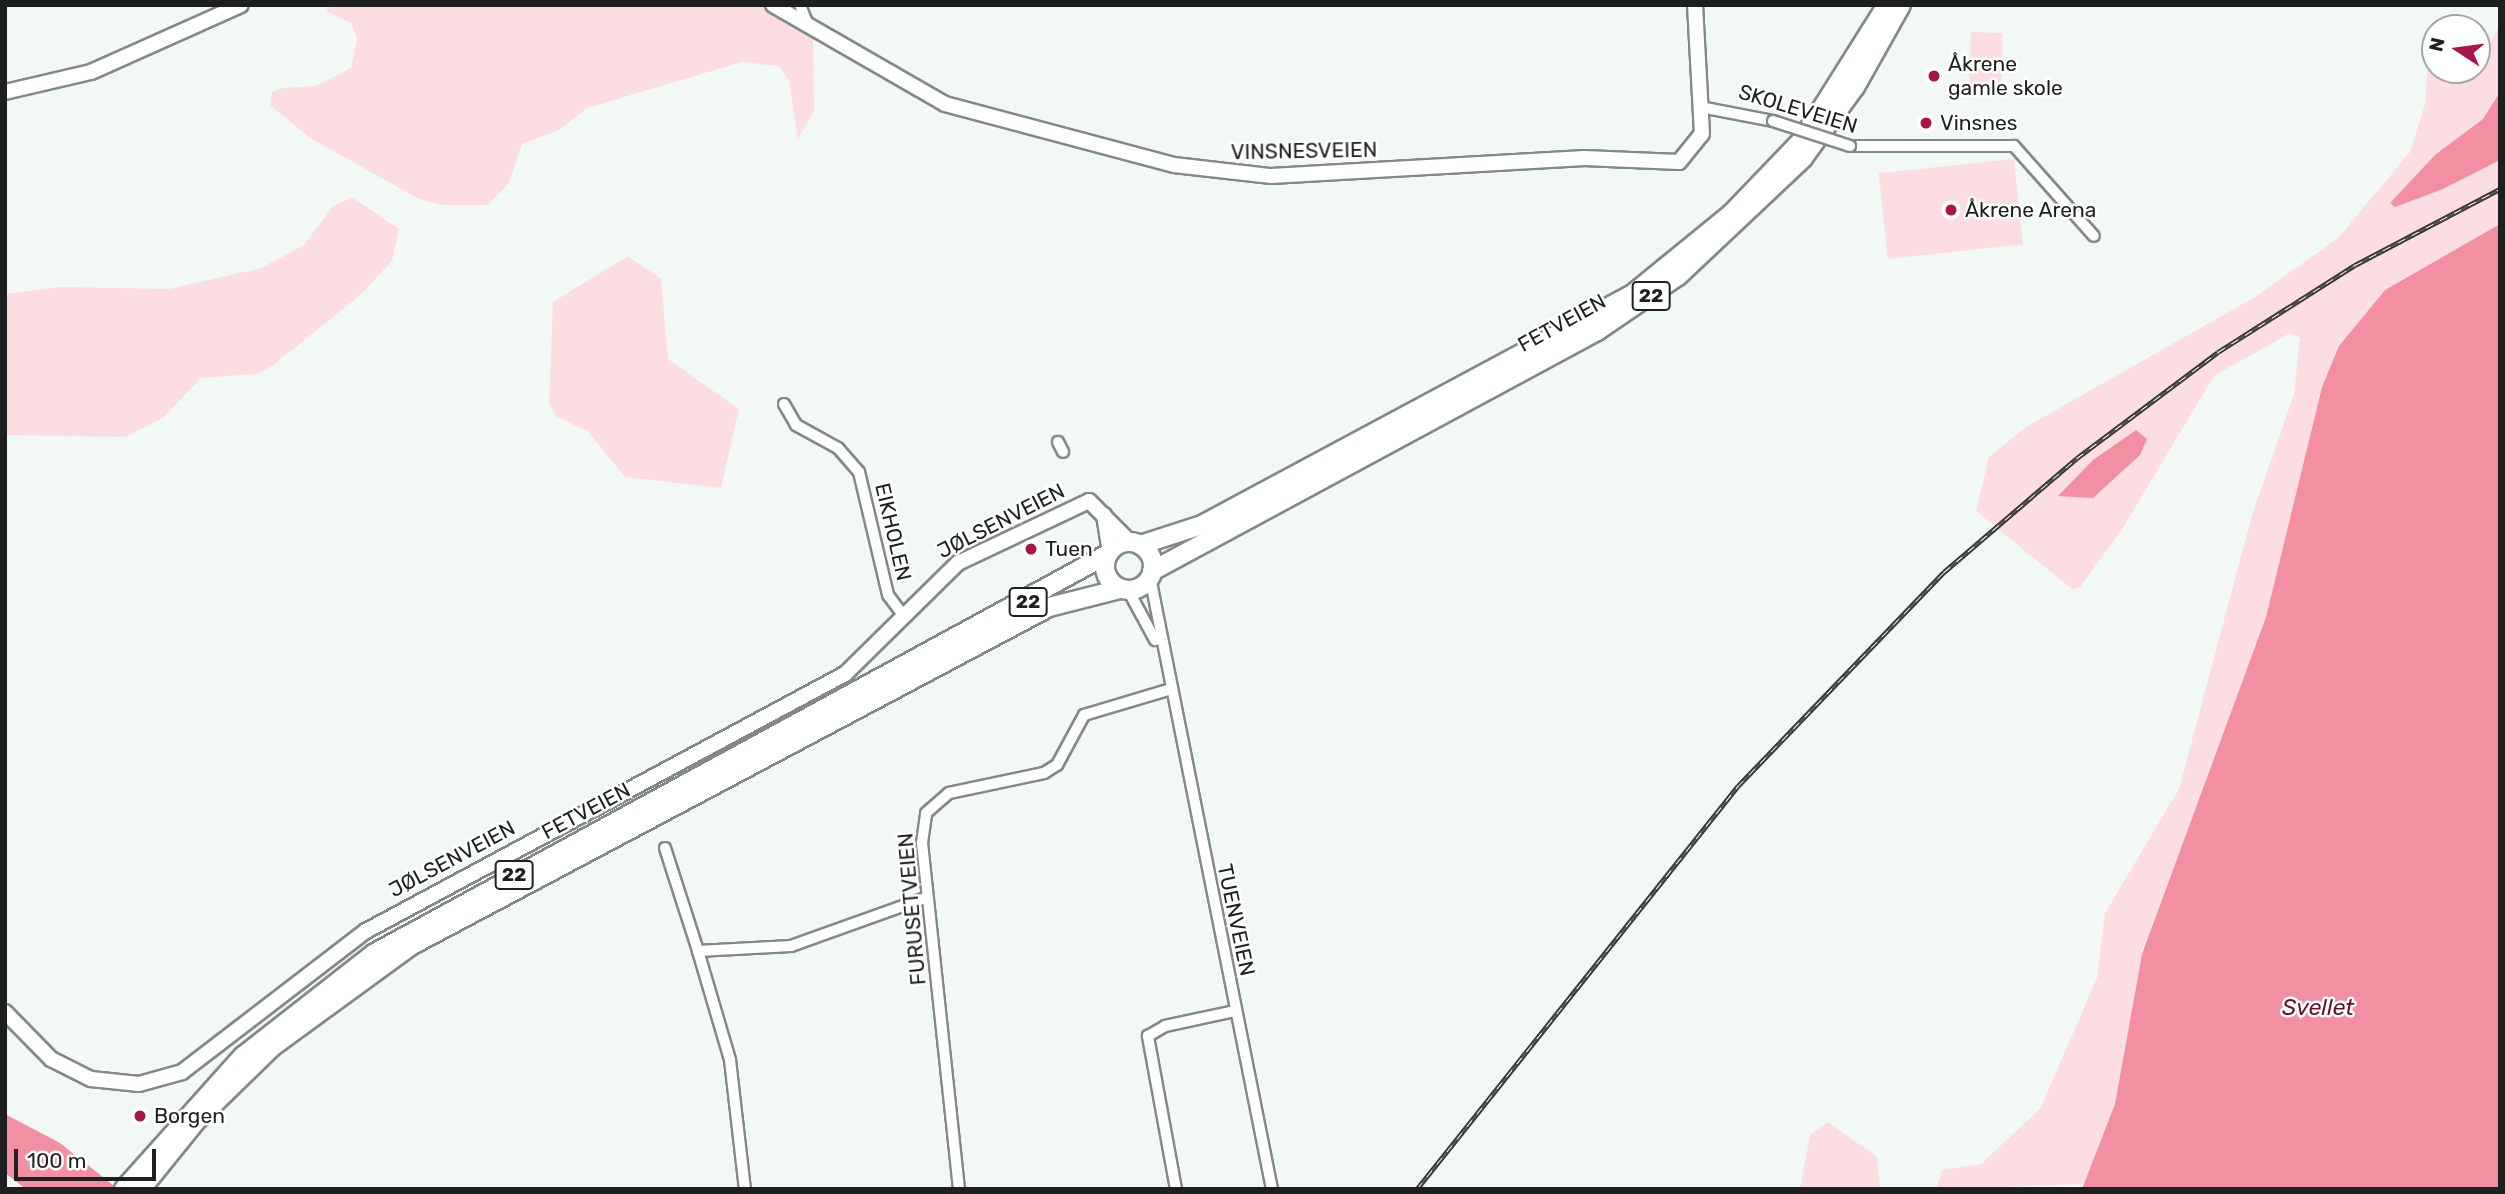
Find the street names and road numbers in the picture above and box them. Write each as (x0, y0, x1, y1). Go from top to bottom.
street label: SKOLEVEIEN (1735, 79, 1861, 139)
street label: VINSNESVEIEN (1231, 137, 1377, 165)
road number: 22 (1630, 280, 1672, 312)
street label: FETVEIEN (1514, 289, 1610, 357)
street label: JØLSENVEIEN (933, 478, 1069, 564)
street label: EIKHOLEN (870, 481, 916, 583)
road number: 22 (1007, 586, 1049, 618)
street label: FETVEIEN (537, 777, 635, 845)
street label: JØLSENVEIEN (385, 815, 519, 903)
street label: FURUSETVEIEN (893, 832, 931, 986)
road number: 22 (493, 860, 535, 890)
street label: TUENVEIEN (1212, 862, 1260, 978)

